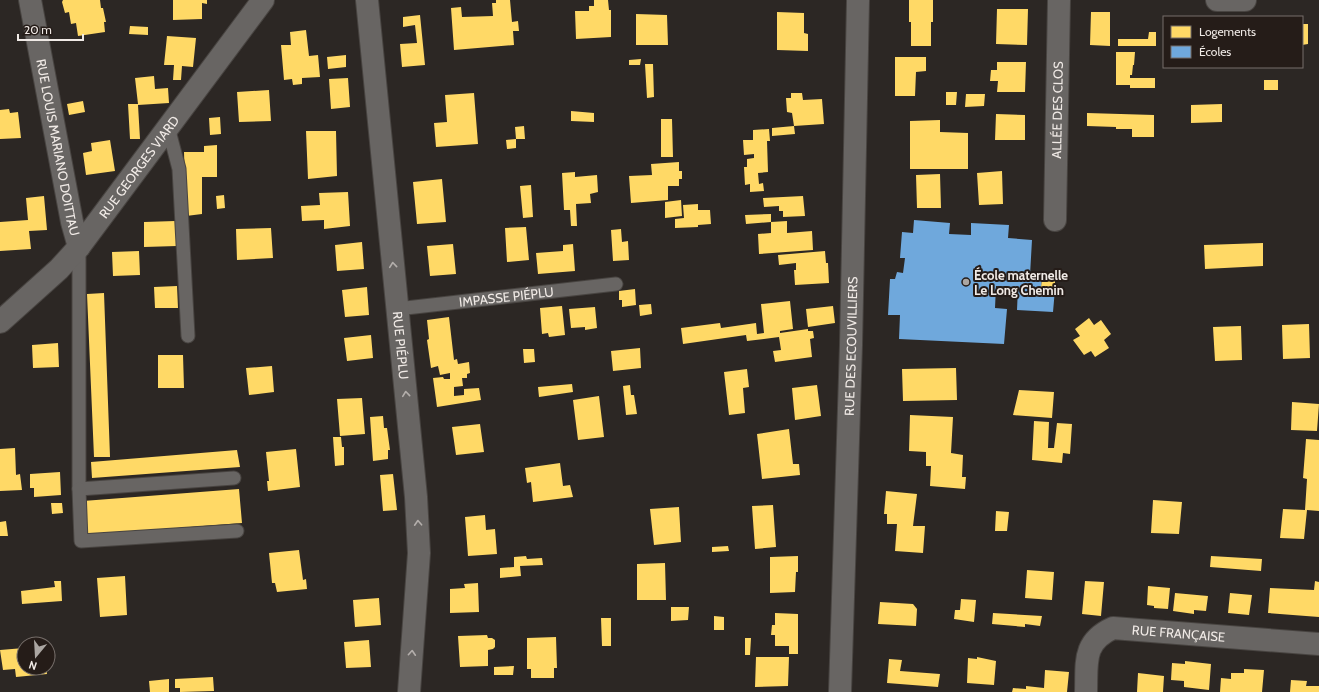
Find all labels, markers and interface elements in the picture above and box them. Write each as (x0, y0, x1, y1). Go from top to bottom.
scale bar (18, 16, 83, 42)
legend (1163, 16, 1303, 68)
text: 20 m (24, 22, 52, 37)
text: Logements (1199, 24, 1256, 39)
text: Écoles (1199, 44, 1231, 59)
street label: RUE LOUIS MARIANO DOITTAU (33, 57, 83, 238)
street label: ALLÉE DES CLOS (1047, 61, 1066, 159)
street label: RUE GEORGES VIARD (95, 112, 182, 221)
one-way arrow (389, 262, 398, 268)
place label: École maternelle Le Long Chemin (974, 266, 1068, 298)
street label: RUE DES ECOUVILLIERS (841, 276, 860, 416)
marker: École maternelle Le Long Chemin (961, 277, 971, 287)
street label: IMPASSE PIÉPLU (458, 283, 554, 310)
street label: RUE PIÉPLU (390, 310, 412, 380)
one-way arrow (402, 391, 411, 397)
one-way arrow (413, 520, 422, 526)
street label: RUE FRANÇAISE (1131, 621, 1226, 645)
north arrow (16, 636, 56, 676)
one-way arrow (407, 650, 416, 656)
text: N (27, 658, 39, 673)

